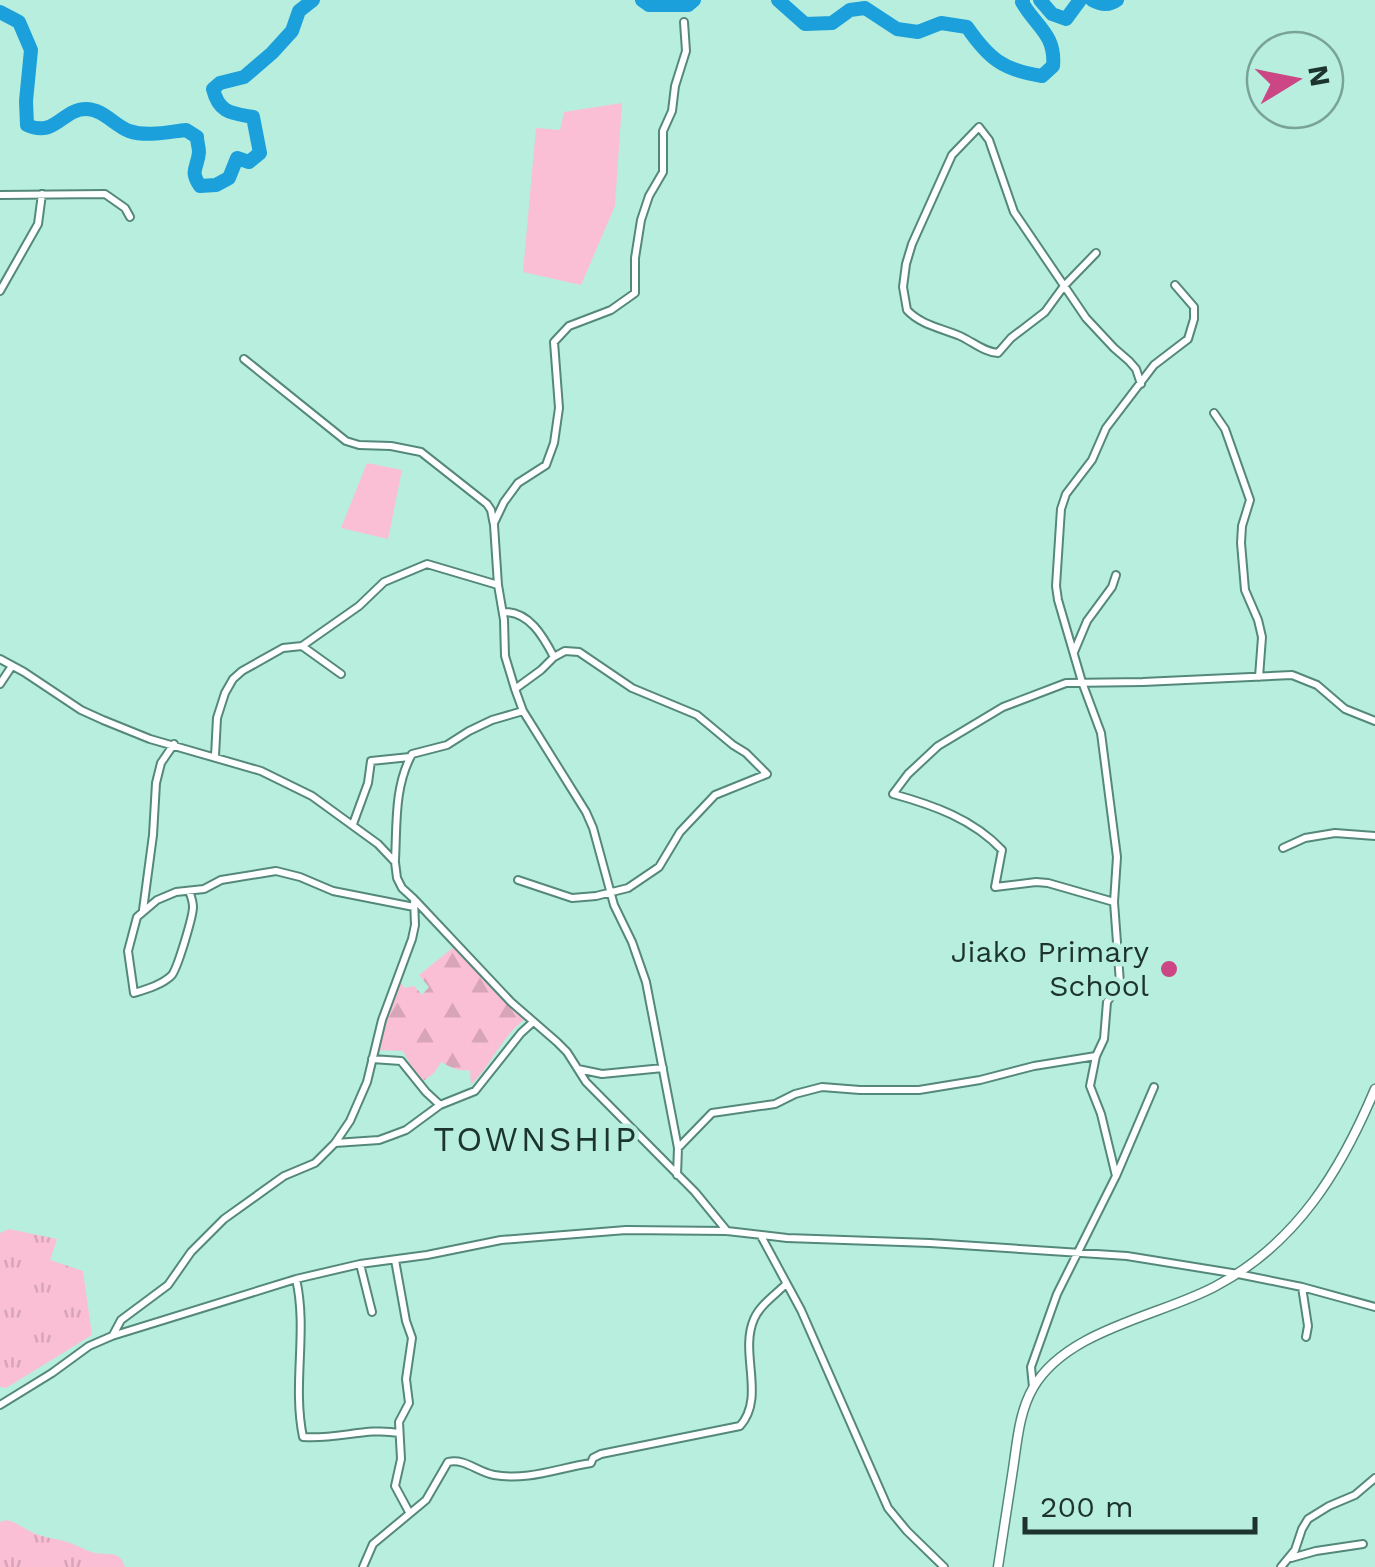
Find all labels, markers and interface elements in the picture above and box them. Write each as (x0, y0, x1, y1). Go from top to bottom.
north arrow (1245, 30, 1345, 130)
text: N (1301, 63, 1337, 89)
place label: Jiako Primary School (951, 934, 1150, 1003)
marker: Jiako Primary School (1158, 958, 1180, 980)
district label: TOWNSHIP (433, 1118, 639, 1160)
scale bar (1025, 1472, 1255, 1534)
text: 200 m (1040, 1489, 1134, 1524)

